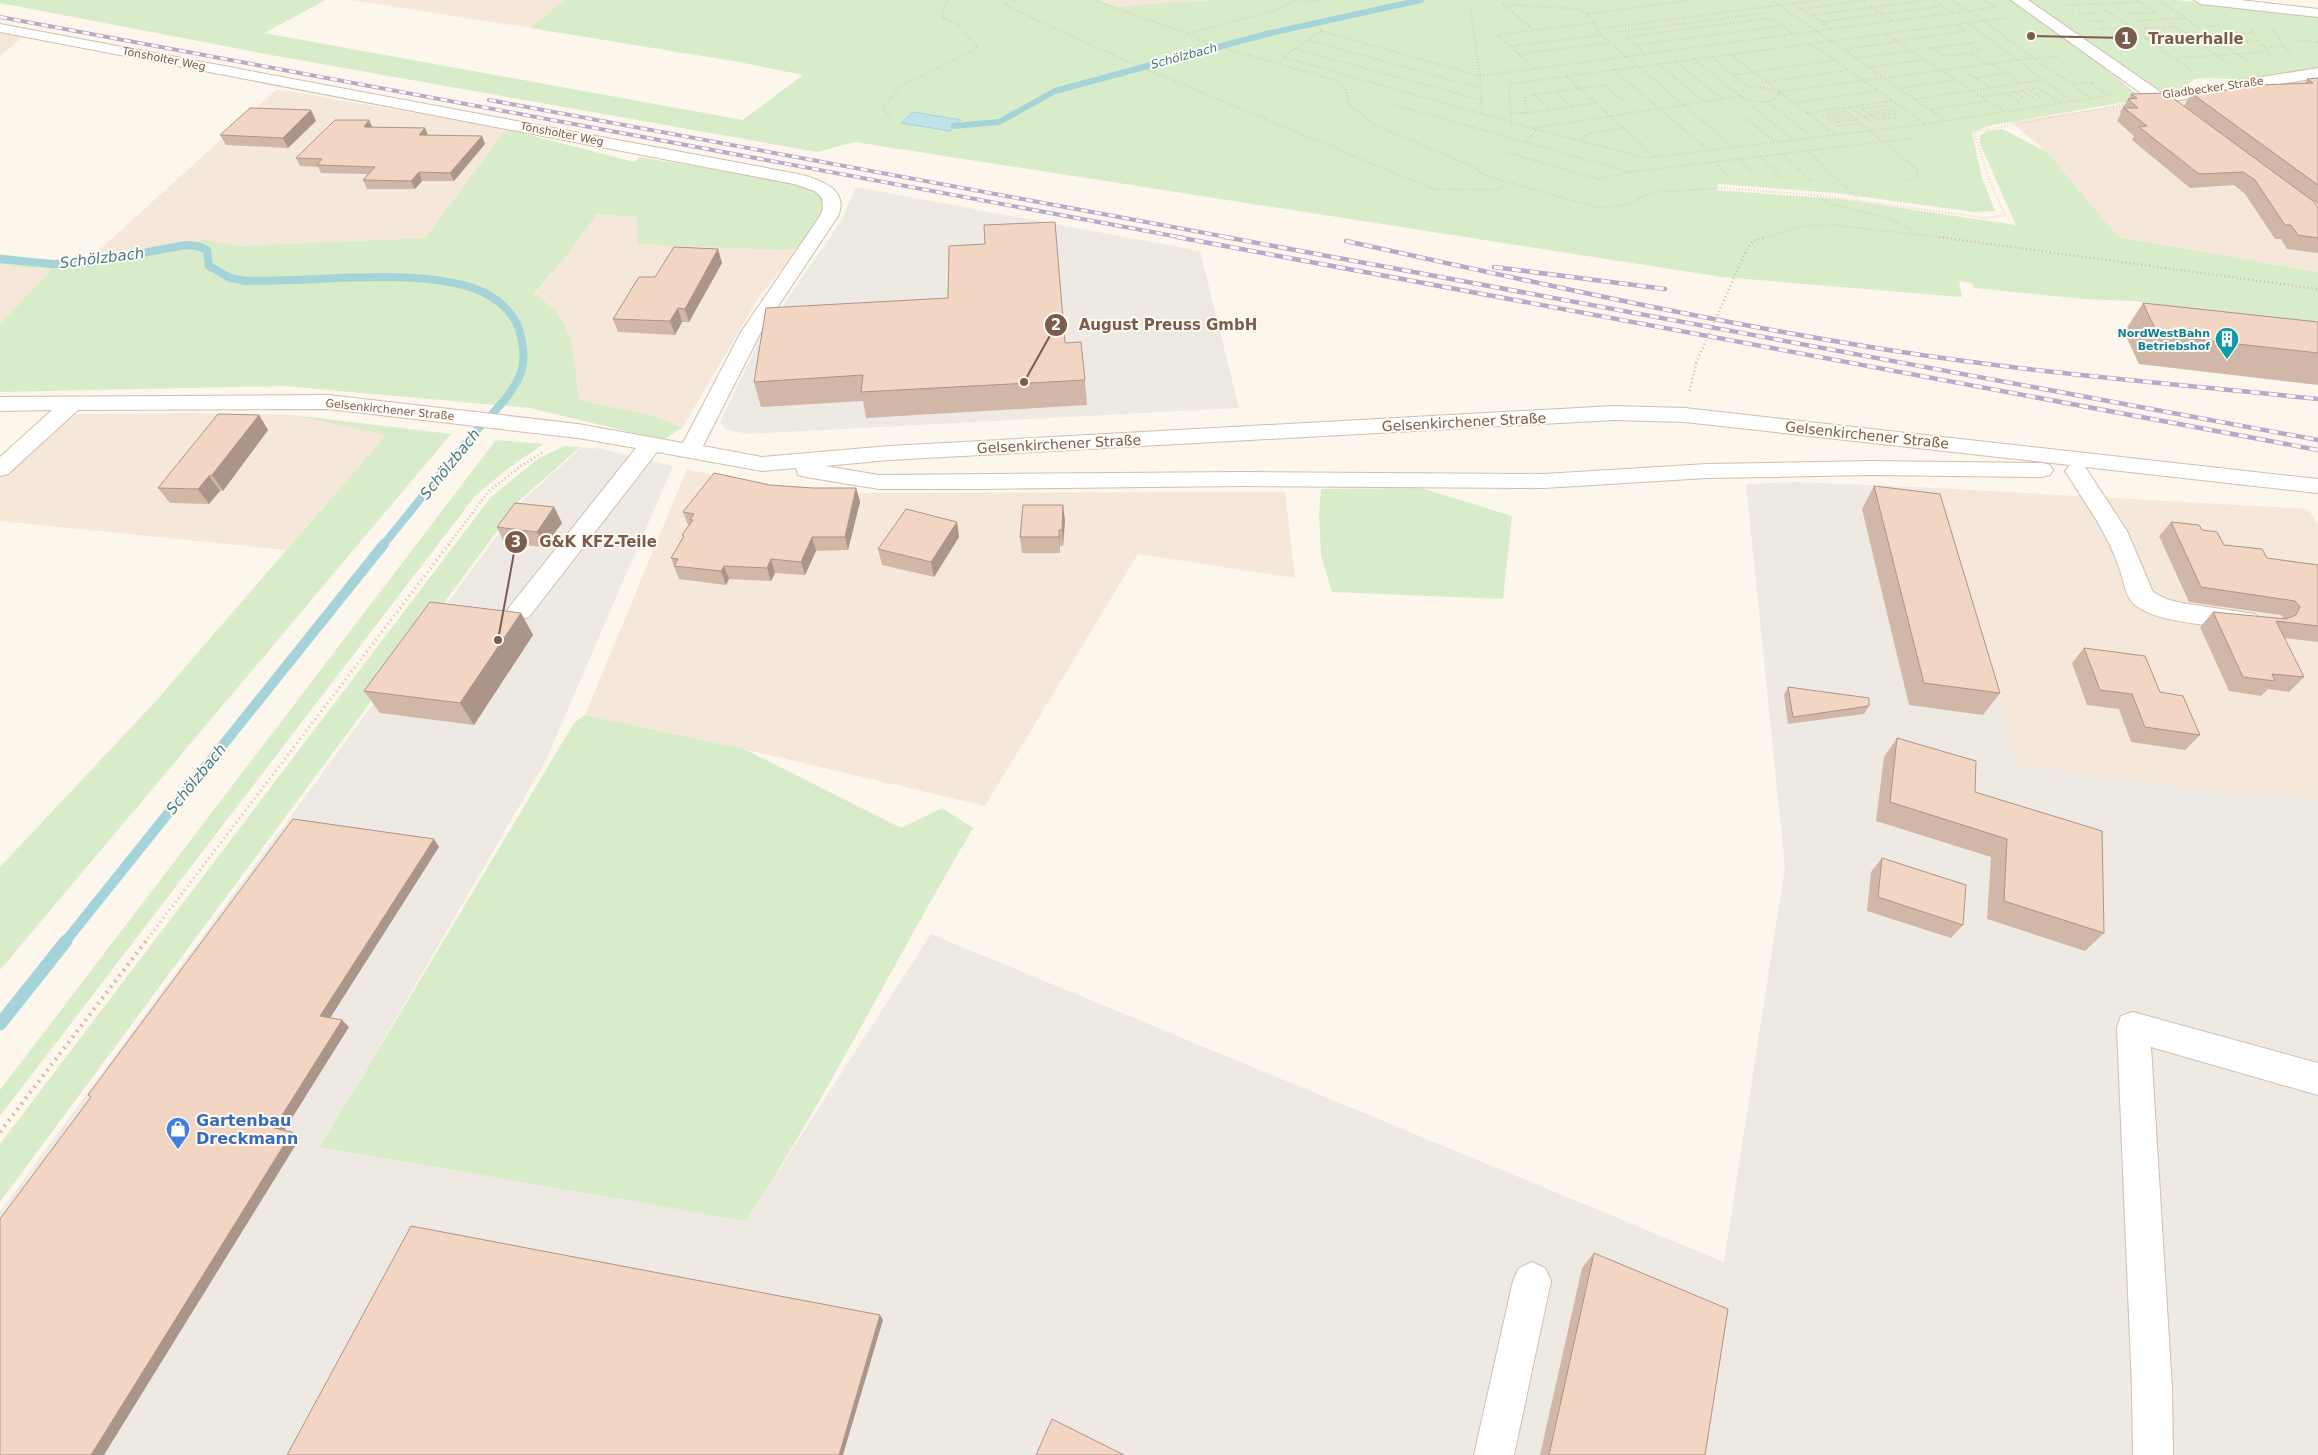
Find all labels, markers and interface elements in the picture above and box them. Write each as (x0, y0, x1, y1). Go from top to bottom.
callout: Trauerhalle (2113, 23, 2254, 53)
text: 1 (2121, 30, 2131, 48)
text: Trauerhalle (2148, 30, 2244, 48)
water label: Schölzbach (1149, 40, 1219, 72)
street label: Tönsholter Weg (120, 44, 207, 73)
street label: Gladbecker Straße (2162, 74, 2265, 102)
street label: Tönsholter Weg (518, 119, 605, 148)
water label: Schölzbach (59, 244, 145, 272)
callout: August Preuss GmbH (1043, 310, 1267, 340)
text: 2 (1051, 316, 1061, 334)
text: August Preuss GmbH (1079, 316, 1257, 334)
building icon: NordWestBahn Betriebshof (2214, 326, 2240, 360)
place label: NordWestBahn Betriebshof (2117, 327, 2210, 353)
street label: Gelsenkirchener Straße (325, 397, 455, 423)
street label: Gelsenkirchener Straße (1381, 410, 1547, 434)
street label: Gelsenkirchener Straße (1784, 418, 1950, 452)
water label: Schölzbach (416, 425, 484, 503)
street label: Gelsenkirchener Straße (976, 432, 1142, 456)
callout: G&K KFZ-Teile (504, 527, 667, 557)
text: 3 (511, 533, 521, 551)
text: G&K KFZ-Teile (539, 533, 657, 551)
water label: Schölzbach (162, 740, 230, 818)
place label: Gartenbau Dreckmann (196, 1111, 298, 1148)
shop icon: Gartenbau Dreckmann (165, 1116, 191, 1150)

